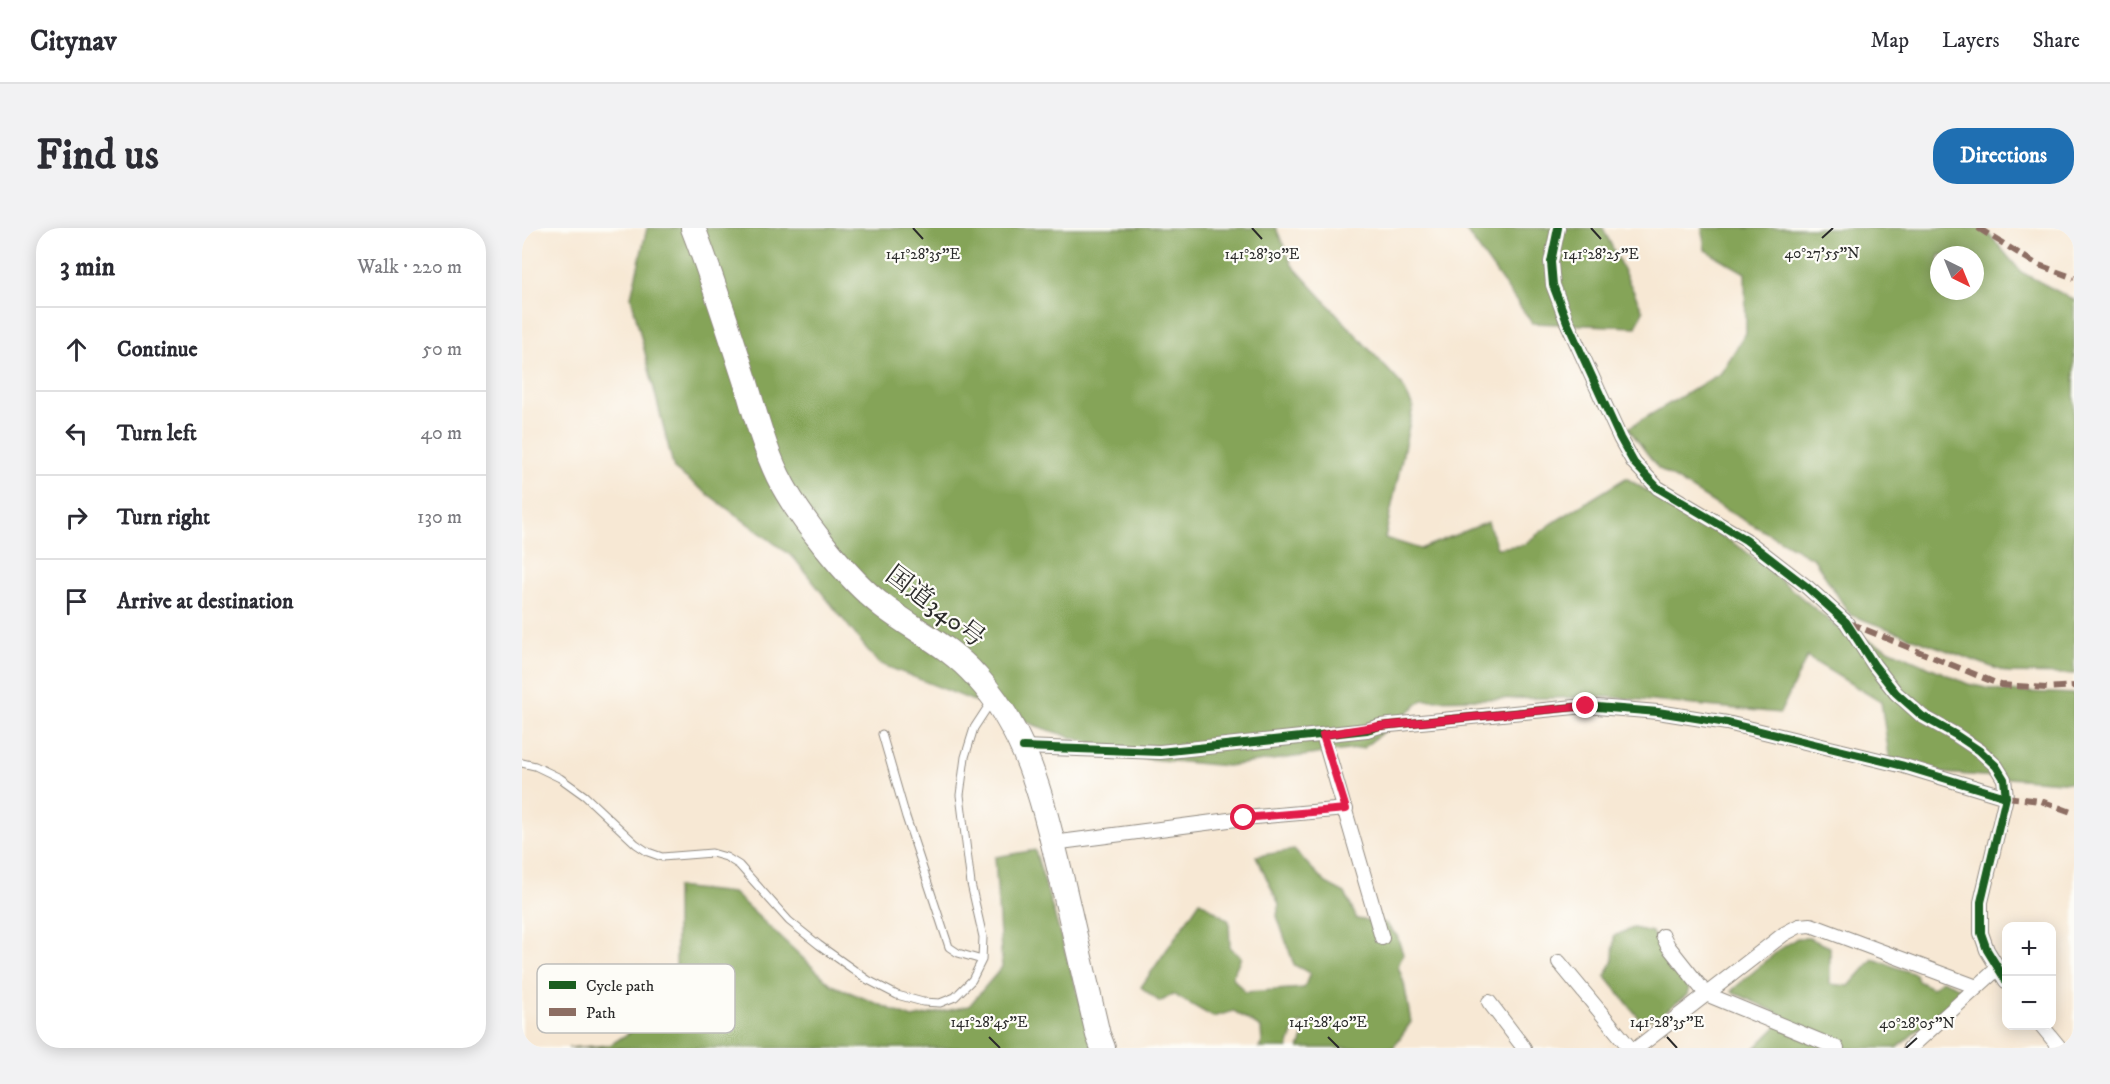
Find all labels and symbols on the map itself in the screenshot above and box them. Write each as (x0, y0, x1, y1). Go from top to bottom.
text: 40°27'55"N (1785, 244, 1859, 263)
text: 141°28'35"E (886, 245, 961, 264)
text: 141°28'30"E (1225, 245, 1300, 264)
text: 141°28'25"E (1563, 245, 1639, 264)
north arrow (1930, 246, 1984, 300)
street label: 国道340号 (878, 559, 992, 655)
route end (1572, 692, 1598, 718)
route start (1230, 804, 1256, 830)
legend (537, 964, 735, 1033)
text: Cycle path (586, 976, 655, 996)
text: Path (586, 1003, 616, 1023)
text: 141°28'45"E (950, 1013, 1028, 1032)
text: 141°28'40"E (1289, 1013, 1367, 1032)
text: 141°28'35"E (1630, 1013, 1705, 1032)
text: 40°28'05"N (1879, 1014, 1955, 1033)

